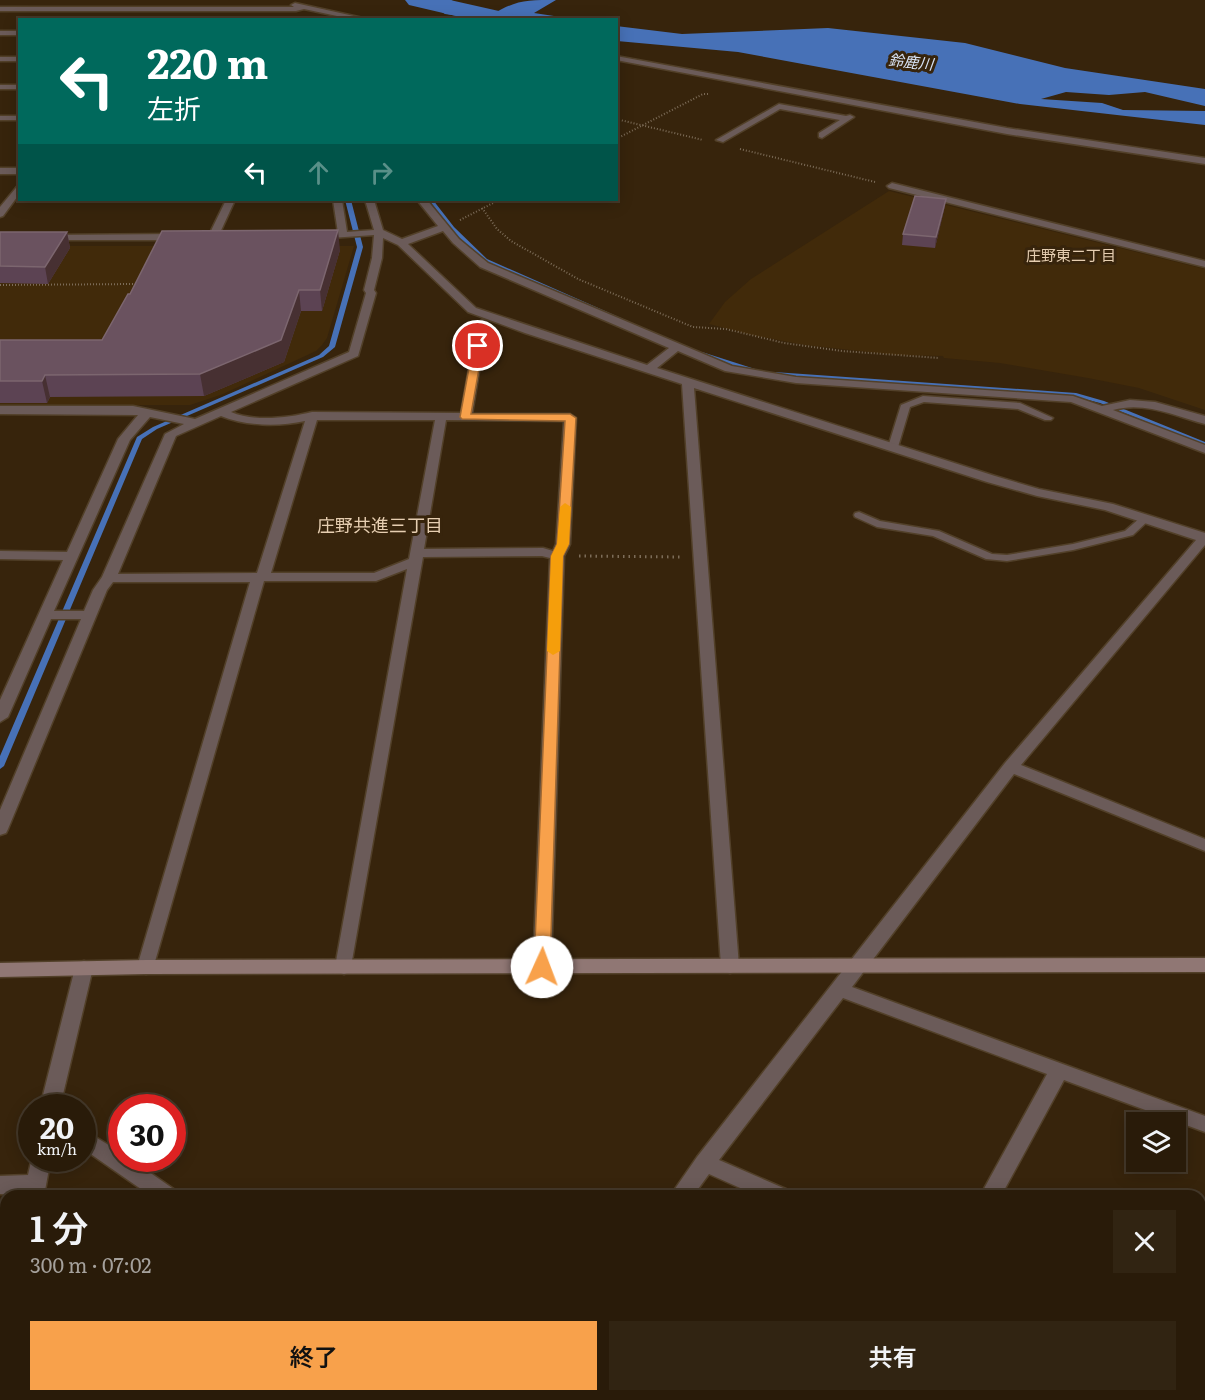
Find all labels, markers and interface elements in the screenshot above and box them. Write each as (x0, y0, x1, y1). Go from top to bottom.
text: 220 m (147, 30, 268, 92)
icon: left (48, 42, 126, 120)
water label: 鈴鹿川 (887, 47, 937, 75)
text: 左折 (147, 87, 201, 127)
icon: left (239, 156, 272, 189)
icon: ahead (302, 156, 335, 189)
icon: right (365, 156, 398, 189)
district label: 庄野東二丁目 (1026, 243, 1116, 266)
pin (452, 320, 503, 371)
icon: arrive (461, 329, 494, 362)
district label: 庄野共進三丁目 (317, 511, 443, 538)
position arrow (510, 935, 574, 999)
speed limit sign: 30 (108, 1094, 186, 1172)
text: 20 (40, 1104, 74, 1148)
map controls (1126, 1112, 1186, 1172)
button: layers (1126, 1112, 1186, 1172)
text: km/h (37, 1137, 77, 1160)
text: 1 分 (30, 1200, 88, 1253)
button: close (1113, 1210, 1176, 1273)
text: 300 m · 07:02 (30, 1249, 151, 1279)
button: 終了 (30, 1321, 597, 1390)
button: 共有 (609, 1321, 1176, 1390)

